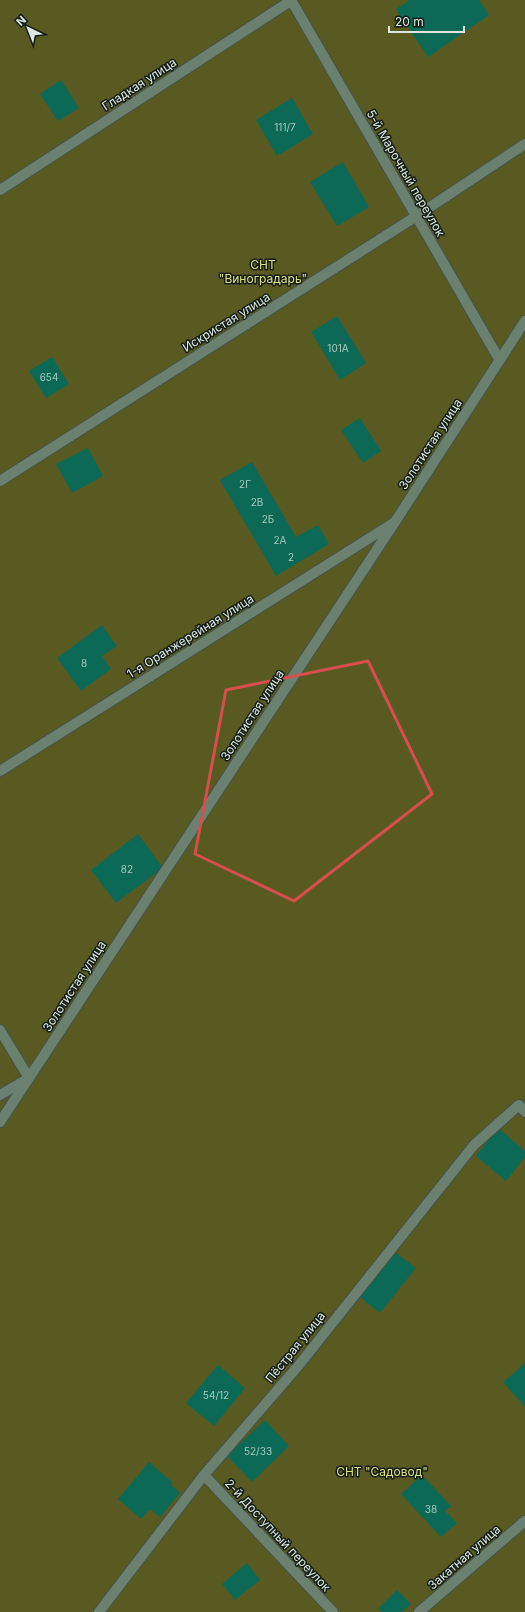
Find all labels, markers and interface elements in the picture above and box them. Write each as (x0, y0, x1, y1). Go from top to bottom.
north arrow (8, 8, 48, 48)
scale bar (389, 8, 464, 34)
text: N (13, 13, 29, 29)
text: 20 m (395, 14, 424, 29)
street label: Гладкая улица (99, 54, 179, 114)
street label: 5-й Марочный переулок (364, 107, 449, 239)
house number: 111/7 (274, 121, 296, 133)
park label: СНТ "Виноградарь" (219, 257, 307, 286)
street label: Искристая улица (180, 289, 272, 355)
house number: 101А (327, 342, 349, 354)
house number: 654 (40, 371, 58, 383)
street label: Золотистая улица (395, 396, 465, 492)
house number: 2Г (239, 478, 251, 490)
house number: 2В (251, 496, 263, 508)
house number: 2Б (262, 513, 274, 525)
house number: 2А (274, 534, 287, 546)
house number: 2 (288, 551, 294, 563)
street label: 1-я Оранжерейная улица (124, 591, 256, 681)
house number: 8 (81, 657, 87, 669)
street label: Золотистая улица (217, 667, 287, 763)
house number: 82 (121, 863, 133, 875)
street label: Золотистая улица (39, 938, 109, 1034)
street label: Пёстрая улица (262, 1309, 328, 1385)
house number: 54/12 (203, 1389, 229, 1401)
house number: 52/33 (244, 1445, 272, 1457)
park label: СНТ "Садовод" (336, 1464, 428, 1479)
street label: 2-й Доступный переулок (222, 1476, 334, 1595)
house number: 38 (425, 1503, 437, 1515)
street label: Закатная улица (425, 1521, 503, 1593)

